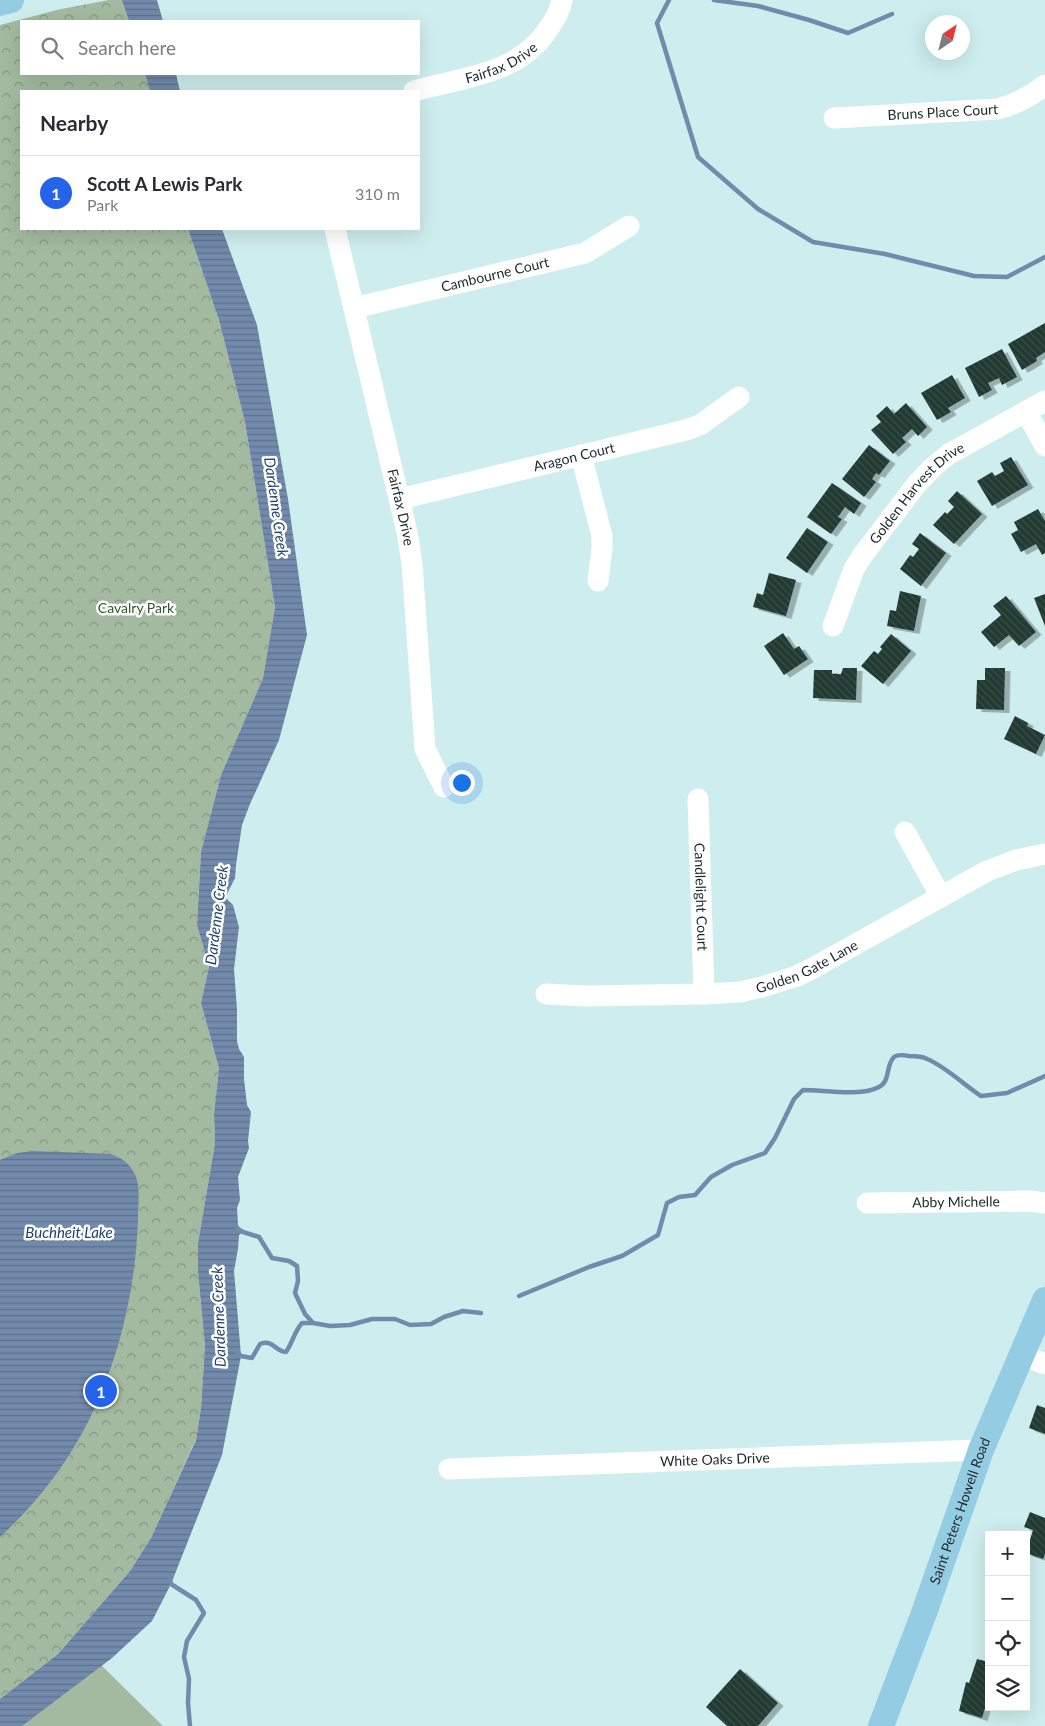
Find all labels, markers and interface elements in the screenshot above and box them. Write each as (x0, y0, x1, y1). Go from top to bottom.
north arrow (925, 15, 970, 60)
search box (20, 20, 420, 75)
icon: search (38, 34, 66, 62)
text: Search here (78, 36, 176, 59)
street label: Fairfax Drive (463, 38, 540, 86)
street label: Bruns Place Court (887, 100, 999, 123)
text: Nearby (40, 110, 108, 135)
text: Scott A Lewis Park (87, 172, 242, 195)
text: 1 (51, 184, 61, 203)
text: 310 m (355, 184, 400, 203)
text: Park (87, 195, 118, 214)
street label: Cambourne Court (439, 253, 551, 295)
street label: Golden Harvest Drive (865, 438, 967, 547)
street label: Aragon Court (532, 439, 616, 475)
water label: Dardenne Creek (261, 456, 293, 559)
street label: Fairfax Drive (384, 467, 418, 547)
park label: Cavalry Park (98, 599, 175, 616)
your location (449, 770, 475, 796)
street label: Candlelight Court (691, 843, 712, 951)
water label: Dardenne Creek (201, 863, 231, 966)
street label: Golden Gate Lane (754, 936, 861, 996)
street label: Abby Michelle (912, 1192, 1000, 1210)
water label: Buchheit Lake (25, 1223, 113, 1241)
water label: Dardenne Creek (207, 1266, 229, 1367)
pin: 1 (85, 1372, 117, 1410)
street label: Saint Peters Howell Road (926, 1435, 993, 1587)
street label: White Oaks Drive (660, 1449, 770, 1469)
map controls (985, 1531, 1030, 1711)
button: + (985, 1531, 1030, 1576)
button: − (985, 1576, 1030, 1621)
button: locate (985, 1621, 1030, 1666)
button: layers (985, 1666, 1030, 1711)

